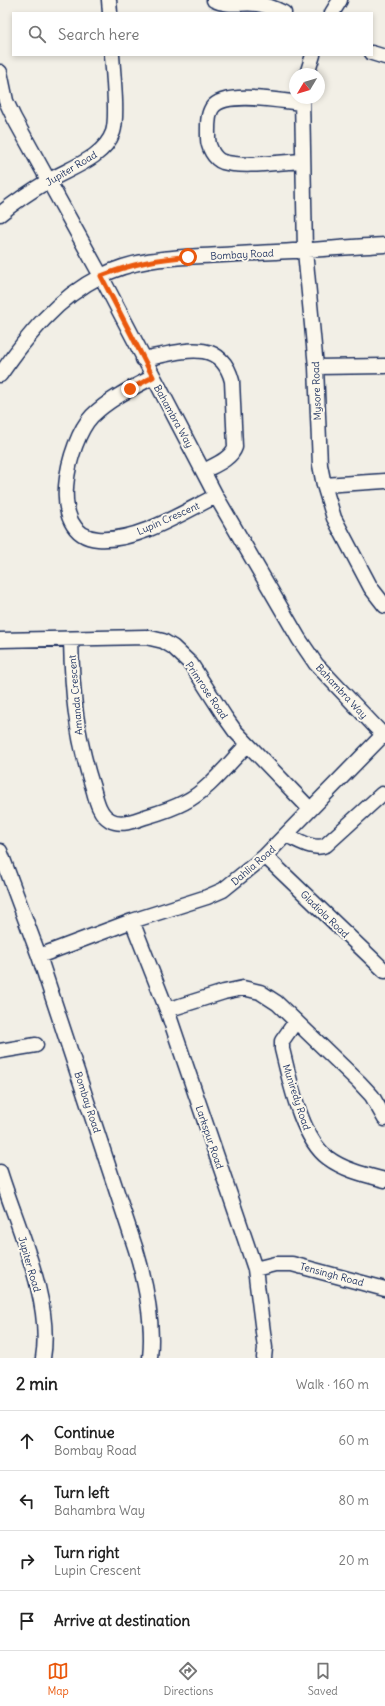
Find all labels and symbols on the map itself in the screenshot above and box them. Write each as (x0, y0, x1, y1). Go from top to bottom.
north arrow (289, 68, 325, 104)
street label: Jupiter Road (43, 148, 99, 189)
street label: Bombay Road (210, 246, 274, 263)
route start (179, 248, 197, 266)
street label: Mysore Road (309, 361, 324, 421)
route end (121, 380, 139, 398)
street label: Bahambra Way (151, 382, 196, 450)
street label: Lupin Crescent (135, 499, 202, 538)
street label: Amanda Crescent (65, 654, 85, 736)
street label: Primrose Road (183, 659, 231, 722)
street label: Bahambra Way (313, 661, 370, 721)
street label: Dahlia Road (228, 842, 278, 888)
street label: Gladiola Road (298, 888, 352, 941)
street label: Muniredy Road (280, 1063, 313, 1132)
street label: Bombay Road (72, 1070, 104, 1135)
street label: Larkspur Road (193, 1104, 226, 1171)
street label: Jupiter Road (15, 1235, 44, 1294)
street label: Tensingh Road (299, 1260, 365, 1289)

